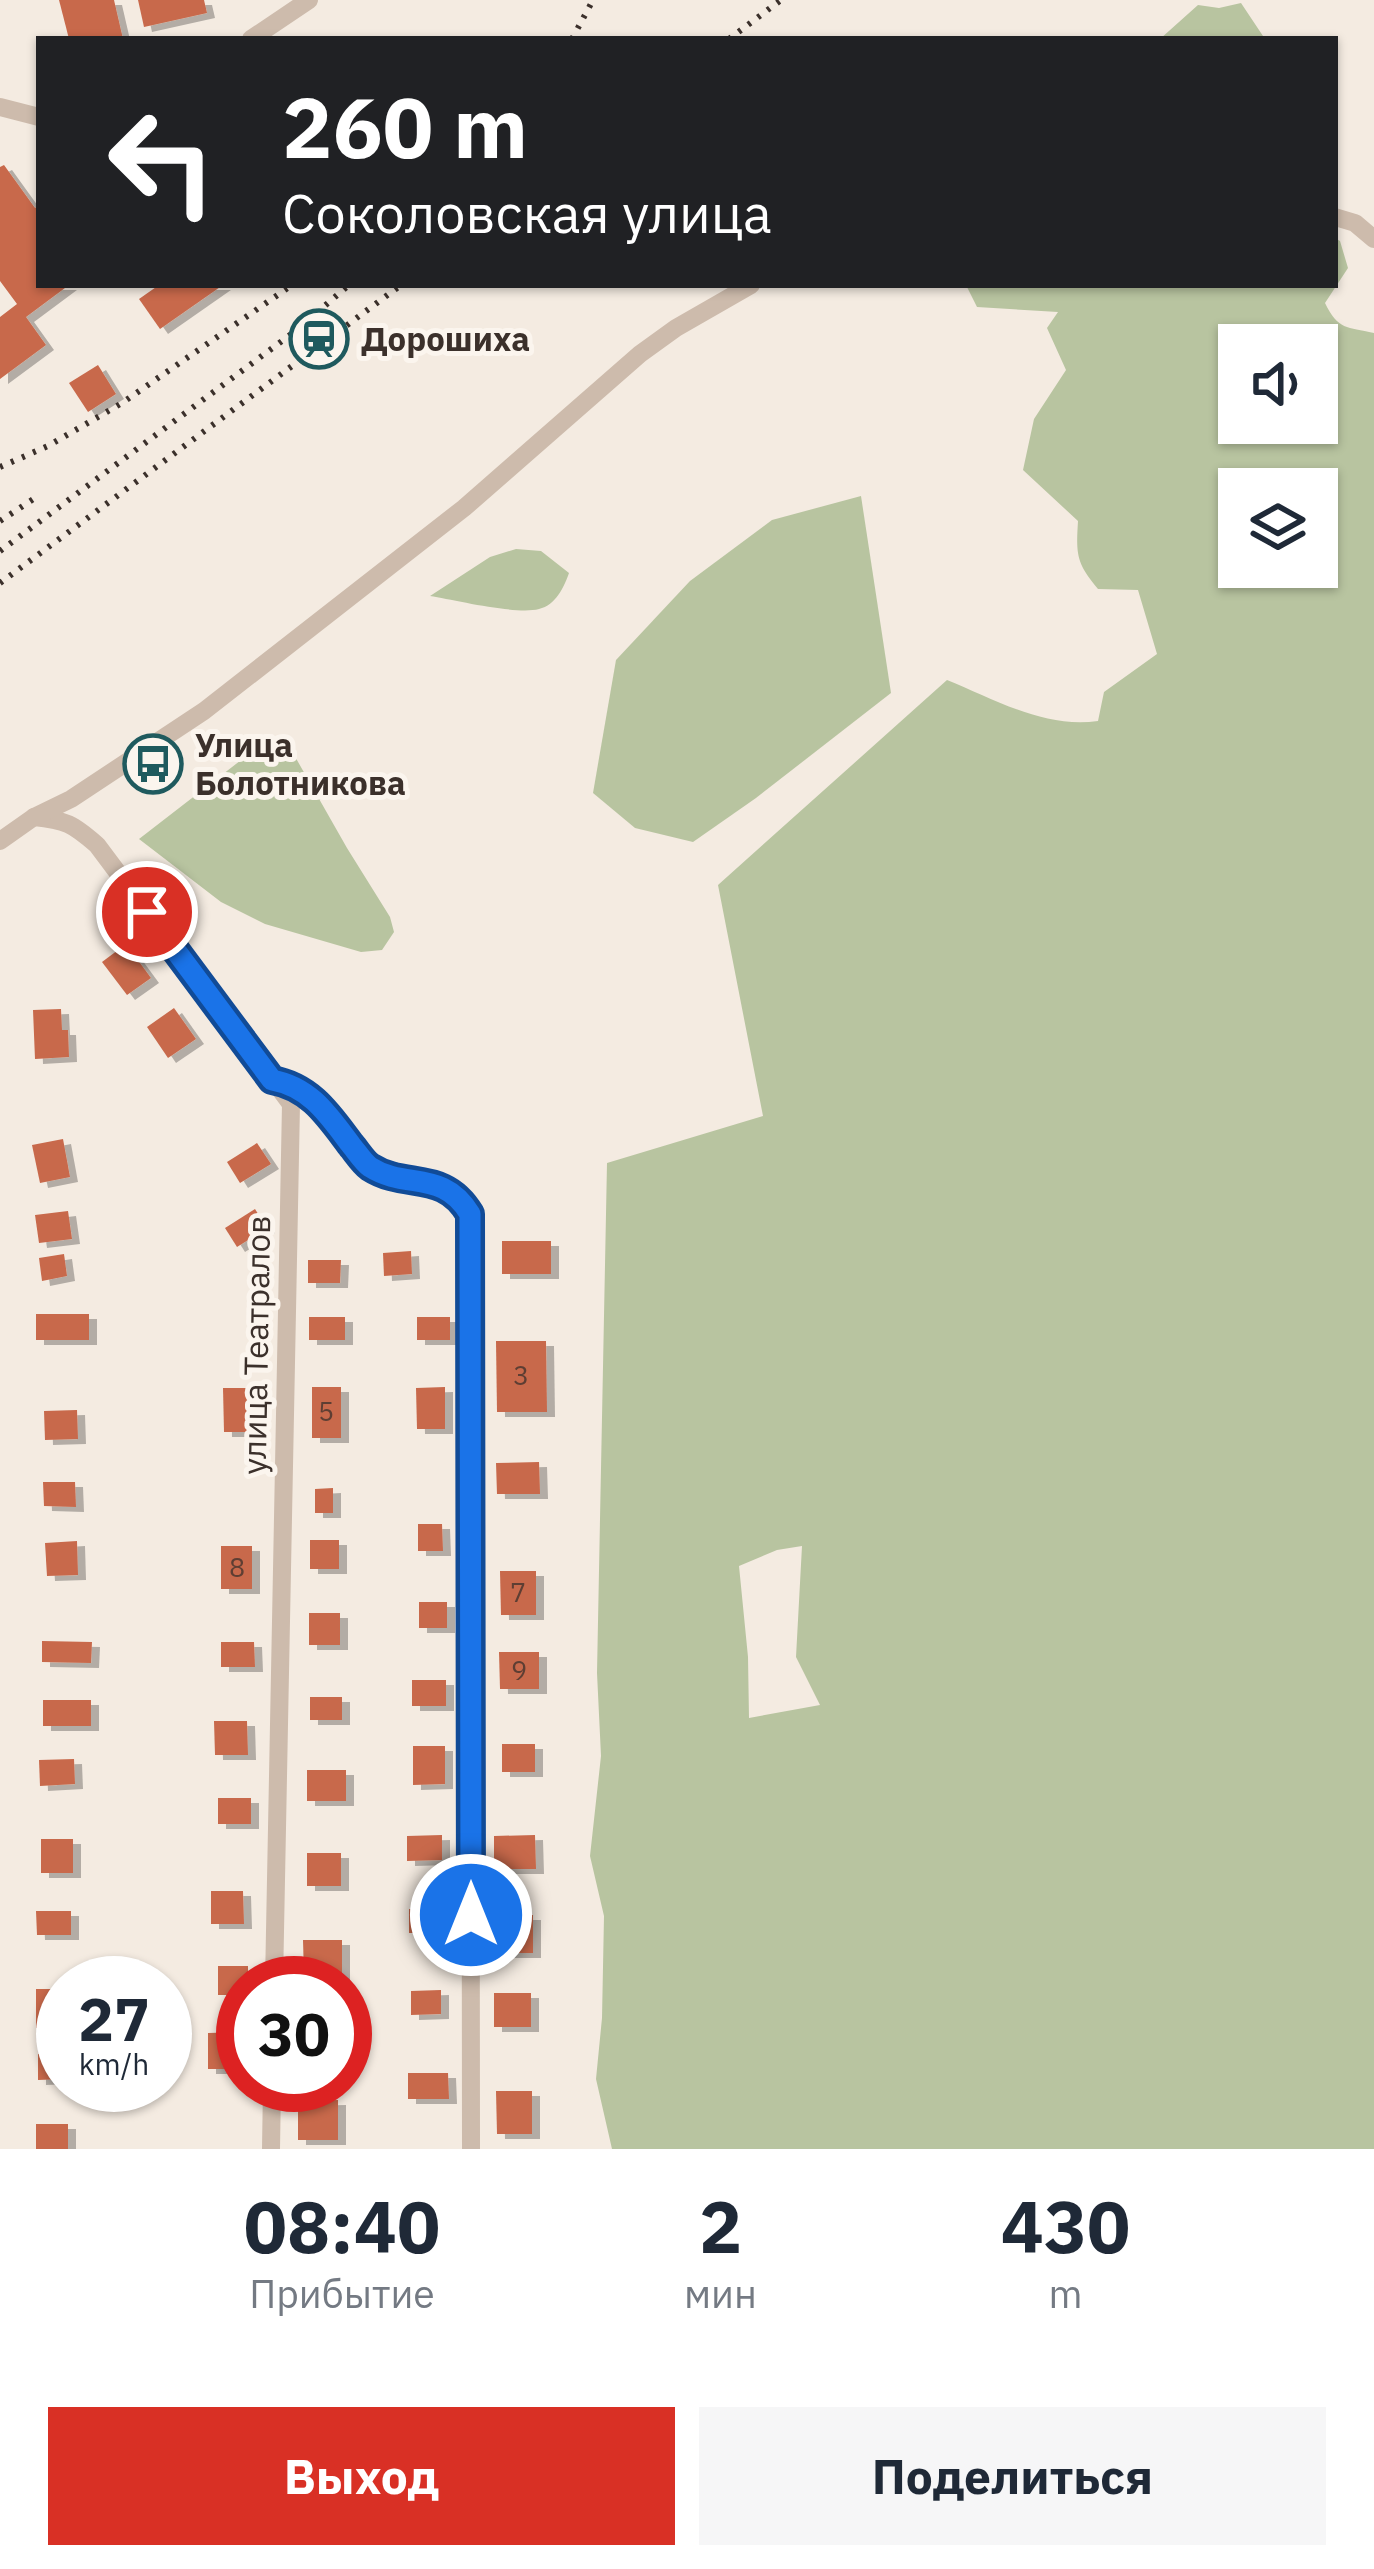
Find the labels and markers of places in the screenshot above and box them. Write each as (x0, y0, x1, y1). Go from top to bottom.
station icon: Дорошиха (288, 308, 350, 370)
place label: Дорошиха (361, 317, 530, 360)
place label: Улица Болотникова (195, 723, 406, 804)
bus stop icon: Улица Болотникова (122, 733, 184, 795)
pin (96, 861, 198, 963)

